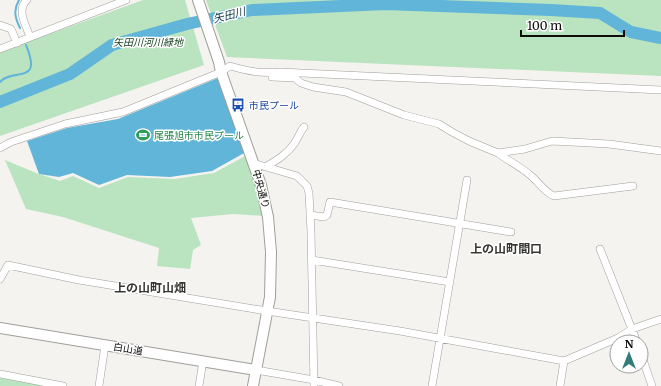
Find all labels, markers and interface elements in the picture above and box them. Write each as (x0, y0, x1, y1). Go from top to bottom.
water label: 矢田川 (211, 4, 248, 26)
scale bar (521, 12, 624, 38)
text: 100 m (527, 18, 562, 33)
park label: 矢田川河川緑地 (113, 36, 184, 49)
bus stop icon: 市民プール (230, 97, 246, 113)
place label: 市民プール (249, 99, 299, 112)
sports icon: 尾張旭市市民プール (135, 127, 151, 143)
place label: 尾張旭市市民プール (154, 129, 244, 142)
street label: 中央通り (250, 168, 272, 210)
district label: 上の山町間口 (470, 241, 542, 256)
district label: 上の山町山畑 (114, 280, 186, 295)
north arrow (609, 334, 649, 374)
text: N (625, 337, 634, 351)
street label: 白山道 (112, 340, 144, 358)

